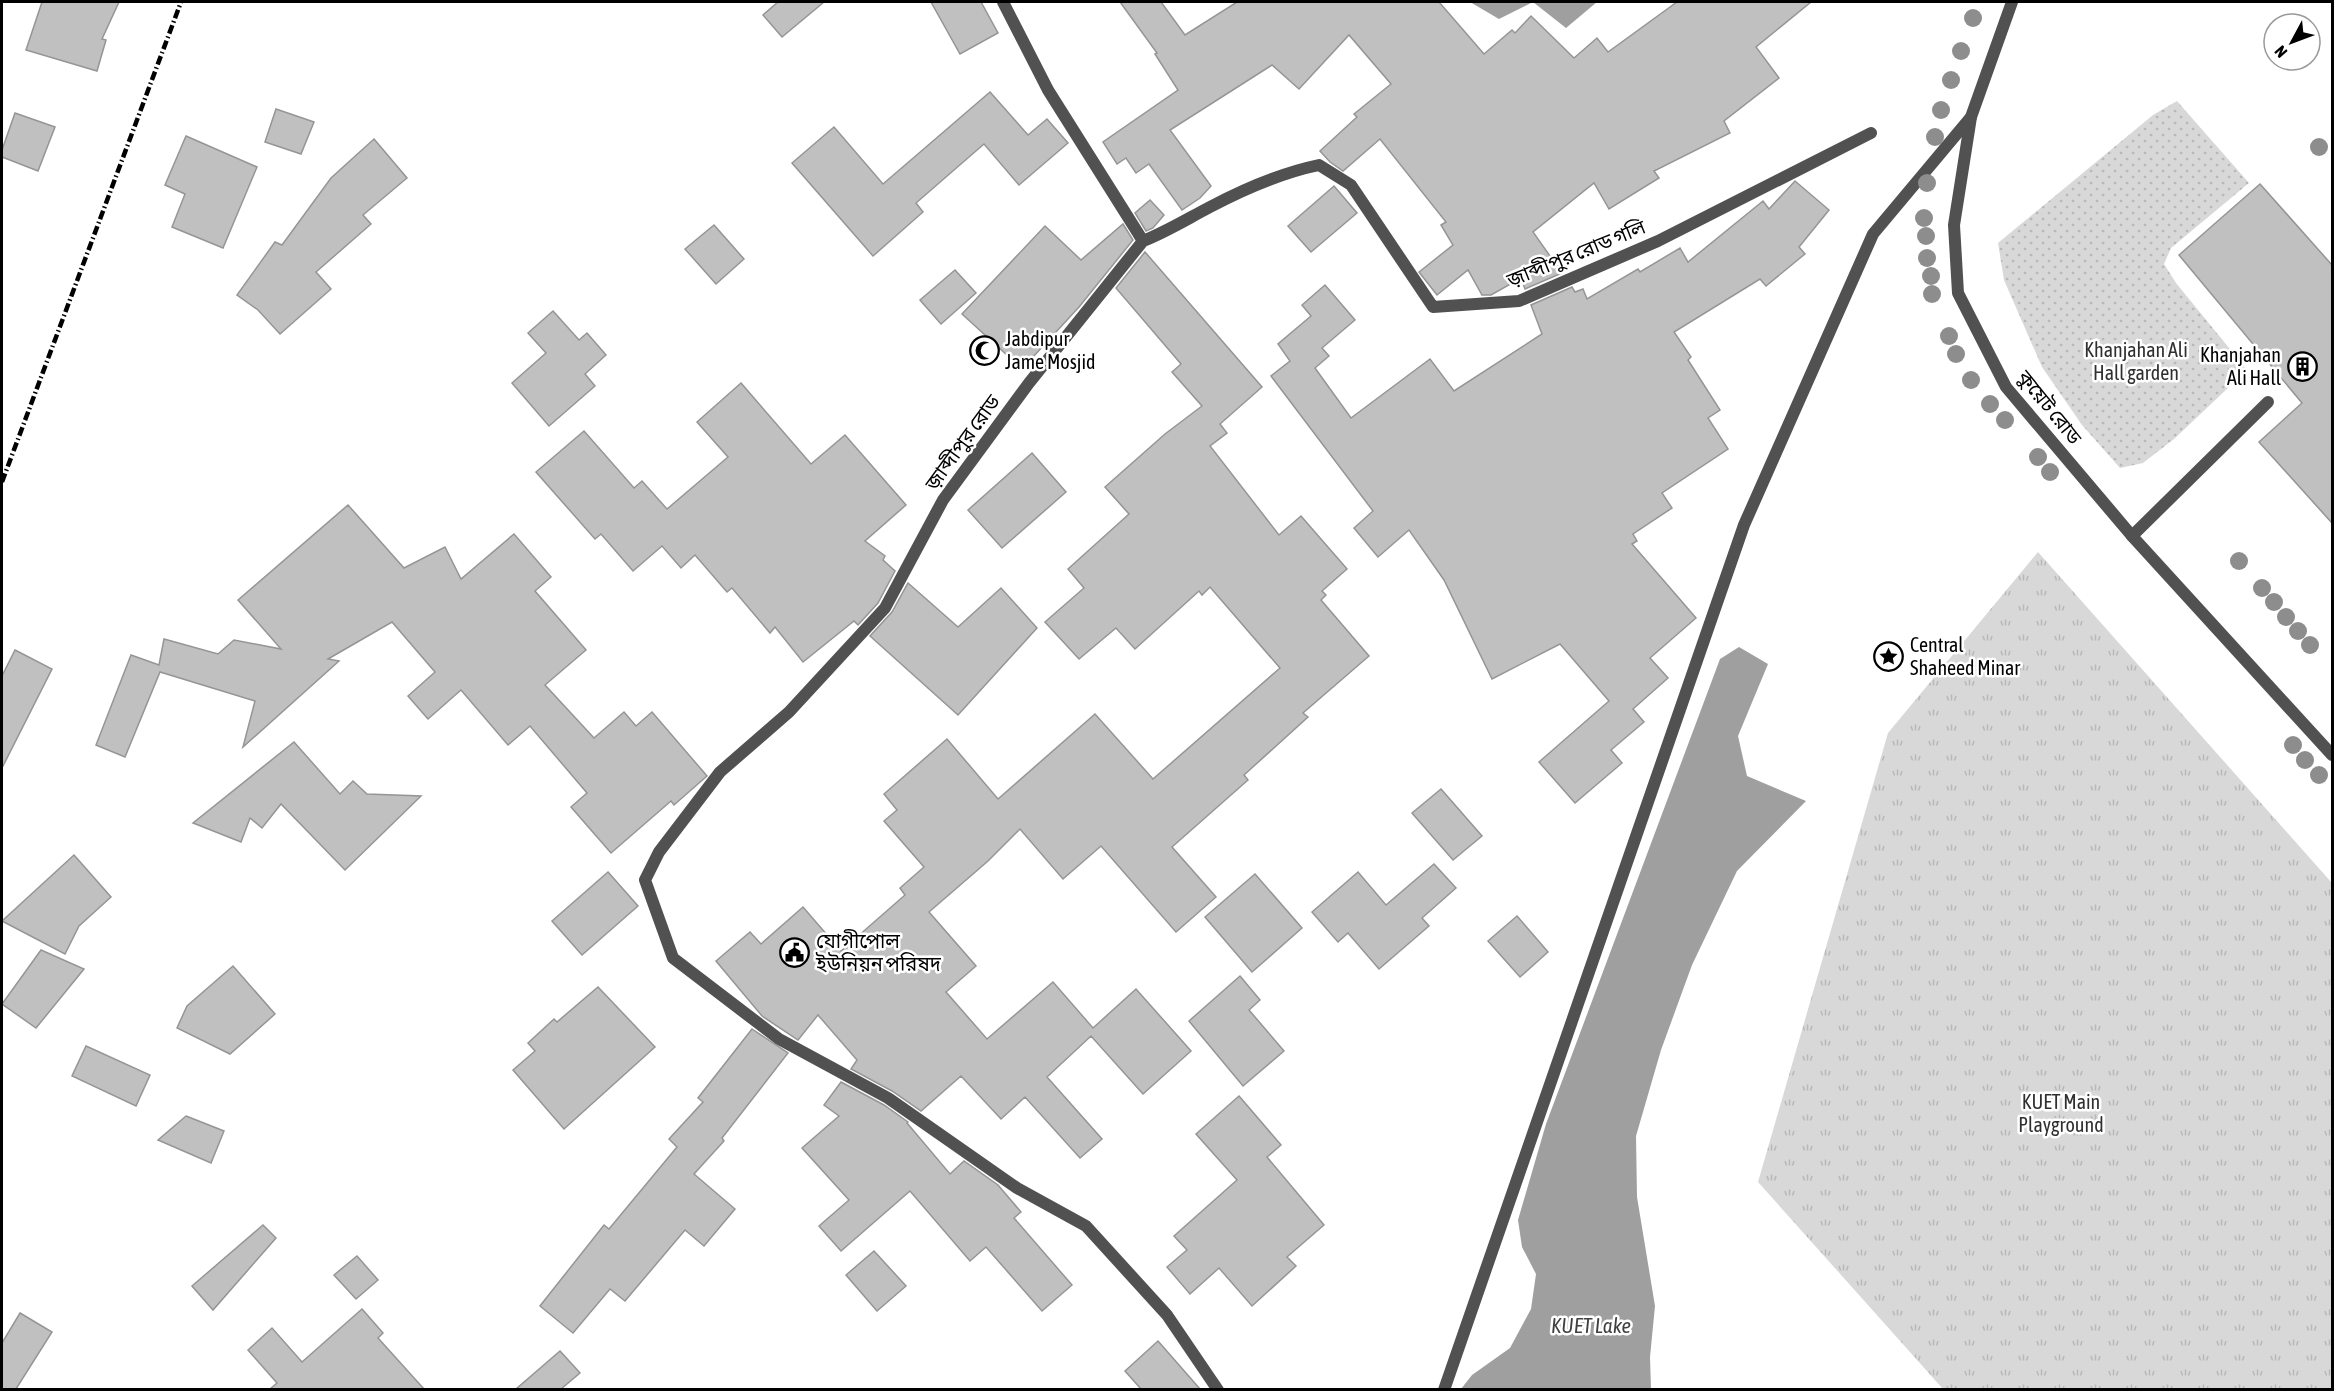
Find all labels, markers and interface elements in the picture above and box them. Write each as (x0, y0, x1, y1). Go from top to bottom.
north arrow (2262, 12, 2322, 72)
text: N (2271, 42, 2291, 61)
street label: জ়াব্দীপুর রোড গলি (1502, 215, 1649, 293)
place label: Jabdipur Jame Mosjid (1005, 327, 1095, 373)
mosque icon: Jabdipur Jame Mosjid (968, 334, 1000, 366)
park label: Khanjahan Ali Hall garden (2084, 338, 2188, 384)
place label: Khanjahan Ali Hall (2200, 343, 2282, 389)
building icon: Khanjahan Ali Hall (2286, 350, 2318, 382)
street label: কুয়েট রোড (2012, 365, 2087, 450)
street label: জ়াব্দীপুর রোড (919, 389, 1005, 495)
place label: Central Shaheed Minar (1910, 633, 2021, 679)
place icon: Central Shaheed Minar (1873, 640, 1905, 672)
place label: যোগীপোল ইউনিয়ন পরিষদ (815, 929, 942, 975)
public building icon: যোগীপোল ইউনিয়ন পরিষদ (779, 936, 811, 968)
park label: KUET Main Playground (2018, 1090, 2104, 1136)
water label: KUET Lake (1551, 1313, 1631, 1337)

